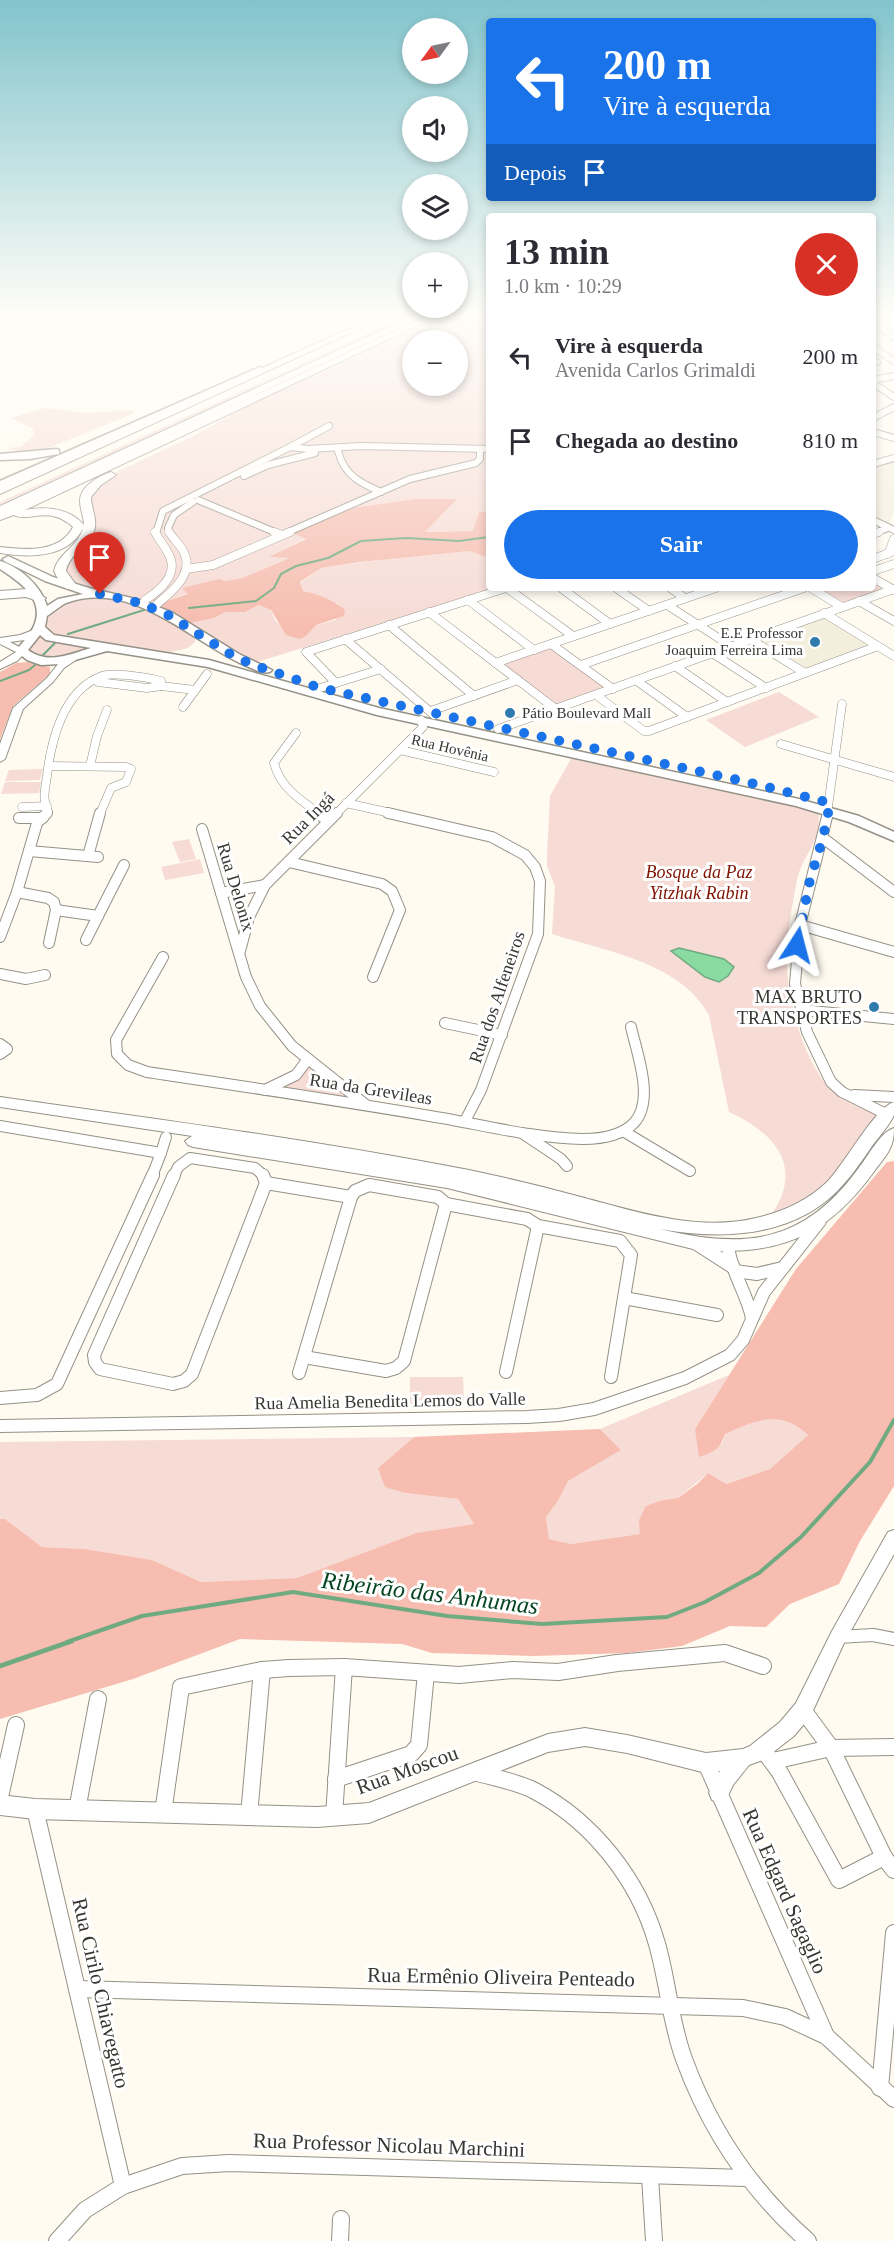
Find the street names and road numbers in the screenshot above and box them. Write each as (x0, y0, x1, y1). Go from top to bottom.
street label: Rua Hovênia (410, 731, 490, 765)
street label: Rua Ingá (278, 788, 338, 848)
street label: Rua Delonix (213, 840, 259, 934)
street label: Rua dos Alfeneiros (465, 929, 529, 1065)
street label: Rua da Grevileas (308, 1069, 434, 1109)
street label: Rua Amelia Benedita Lemos do Valle (254, 1389, 526, 1413)
street label: Rua Moscou (353, 1740, 462, 1800)
street label: Rua Edgard Sagaglio (738, 1805, 832, 1977)
street label: Rua Cirilo Chiavegatto (67, 1895, 135, 2091)
street label: Rua Ermênio Oliveira Penteado (367, 1963, 635, 1991)
street label: Rua Professor Nicolau Marchini (252, 2128, 526, 2162)

